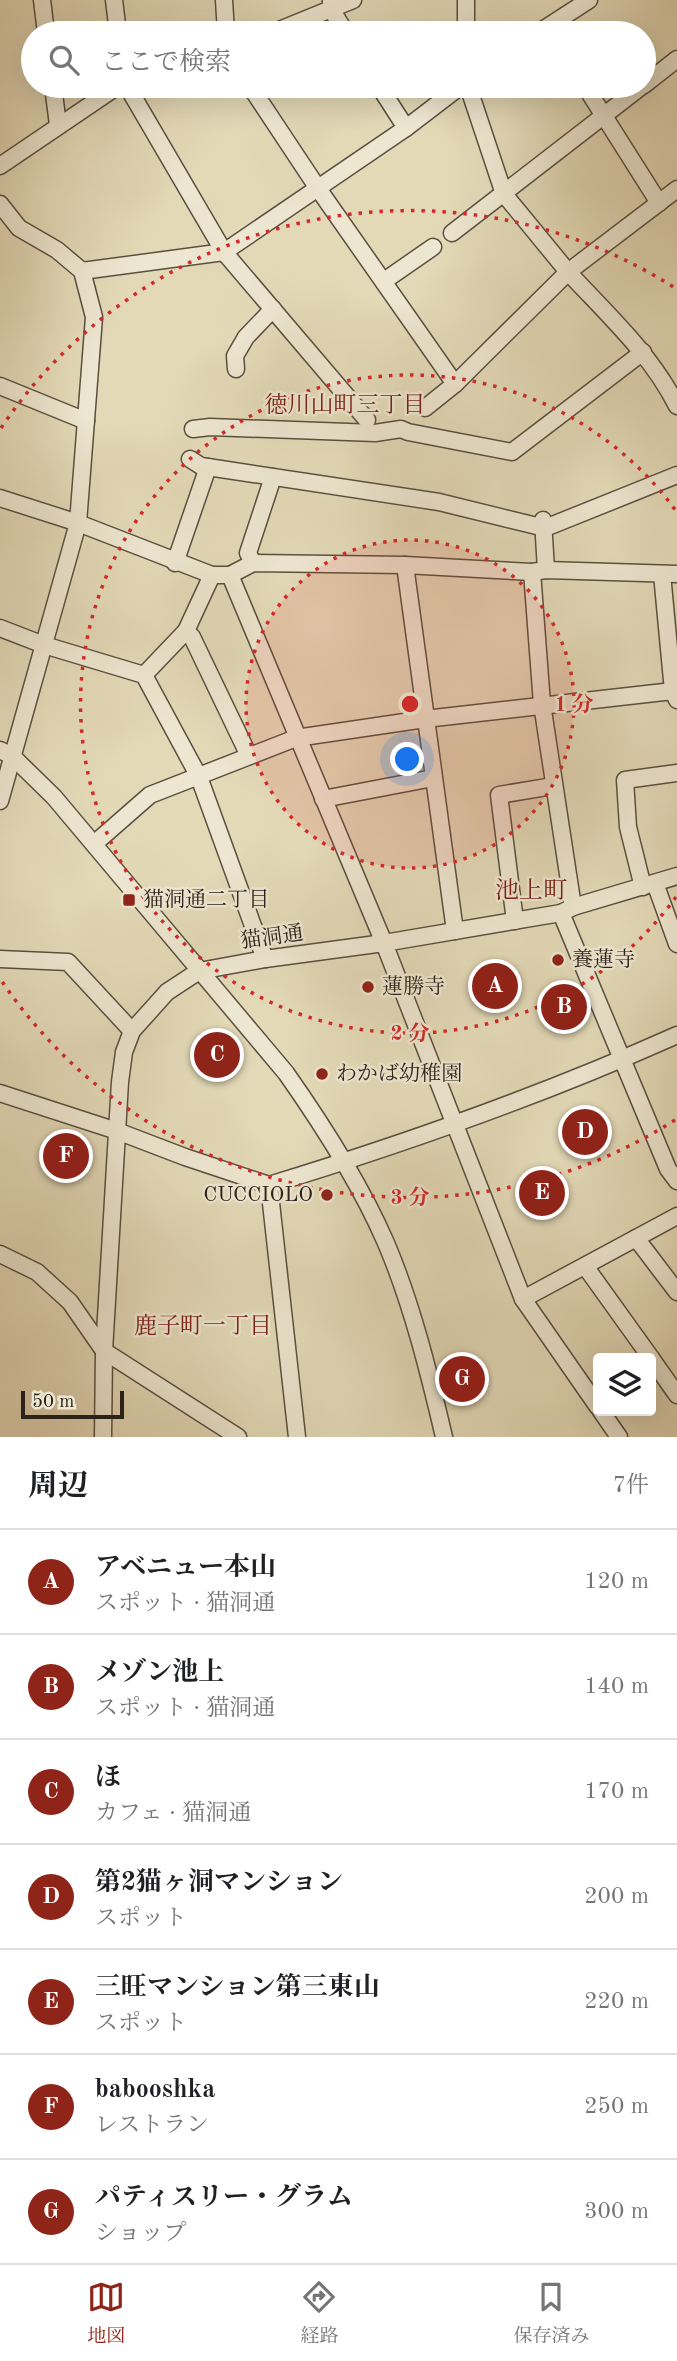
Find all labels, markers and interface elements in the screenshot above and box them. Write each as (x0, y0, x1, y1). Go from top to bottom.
search box (21, 21, 656, 98)
icon: search (45, 41, 83, 79)
text: ここで検索 (101, 50, 231, 76)
district label: 徳川山町三丁目 (265, 392, 426, 417)
centre of rings (398, 692, 422, 716)
text: 1 分 (554, 693, 594, 716)
your location (390, 742, 424, 776)
district label: 池上町 (495, 878, 567, 904)
place label: 猫洞通二丁目 (143, 888, 269, 911)
marker: 猫洞通二丁目 (121, 892, 137, 908)
street label: 猫洞通 (239, 921, 305, 953)
place label: 養蓮寺 (572, 948, 635, 971)
marker: 養蓮寺 (550, 952, 566, 968)
pin: A (472, 960, 518, 1012)
place label: 蓮勝寺 (382, 975, 445, 998)
marker: 蓮勝寺 (360, 979, 376, 995)
pin: B (541, 981, 587, 1033)
text: 2 分 (390, 1022, 430, 1045)
pin: C (194, 1029, 240, 1081)
place label: わかば幼稚園 (336, 1062, 462, 1085)
marker: わかば幼稚園 (314, 1066, 330, 1082)
pin: D (562, 1106, 608, 1158)
pin: F (43, 1130, 89, 1182)
pin: E (519, 1167, 565, 1219)
place label: CUCCIOLO (203, 1185, 313, 1206)
text: 3 分 (390, 1186, 430, 1209)
marker: CUCCIOLO (319, 1187, 335, 1203)
district label: 鹿子町一丁目 (134, 1313, 272, 1338)
pin: G (439, 1353, 485, 1405)
map controls (593, 1353, 656, 1416)
button: layers (593, 1353, 656, 1416)
scale bar (21, 1388, 124, 1420)
text: 50 m (32, 1393, 74, 1412)
text: 周辺 (28, 1472, 88, 1502)
text: 7件 (613, 1474, 649, 1497)
text: アベニュー本山 (95, 1555, 276, 1581)
text: A (42, 1570, 60, 1593)
text: 120 m (584, 1570, 649, 1593)
text: スポット · 猫洞通 (95, 1592, 275, 1615)
text: メゾン池上 (95, 1660, 224, 1686)
text: B (43, 1675, 59, 1698)
text: 140 m (584, 1675, 649, 1698)
text: スポット · 猫洞通 (95, 1697, 275, 1720)
text: ほ (95, 1765, 121, 1791)
text: C (43, 1780, 59, 1803)
text: 170 m (584, 1780, 649, 1803)
text: カフェ · 猫洞通 (95, 1802, 251, 1825)
text: 第2猫ヶ洞マンション (95, 1870, 343, 1896)
text: D (42, 1885, 60, 1908)
text: 200 m (584, 1885, 649, 1908)
text: スポット (95, 1907, 187, 1930)
text: 三旺マンション第三東山 (95, 1975, 380, 2001)
text: E (43, 1990, 59, 2013)
text: 220 m (584, 1990, 649, 2013)
text: スポット (95, 2012, 187, 2035)
text: babooshka (95, 2077, 215, 2103)
text: F (43, 2095, 59, 2118)
text: 250 m (584, 2095, 649, 2118)
text: レストラン (95, 2114, 209, 2137)
text: パティスリー・グラム (95, 2185, 353, 2211)
text: G (43, 2200, 59, 2223)
text: 300 m (584, 2200, 649, 2223)
text: ショップ (95, 2222, 187, 2245)
tab: 地図 (87, 2278, 126, 2349)
tab: 経路 (300, 2278, 339, 2349)
tab: 保存済み (513, 2278, 590, 2349)

